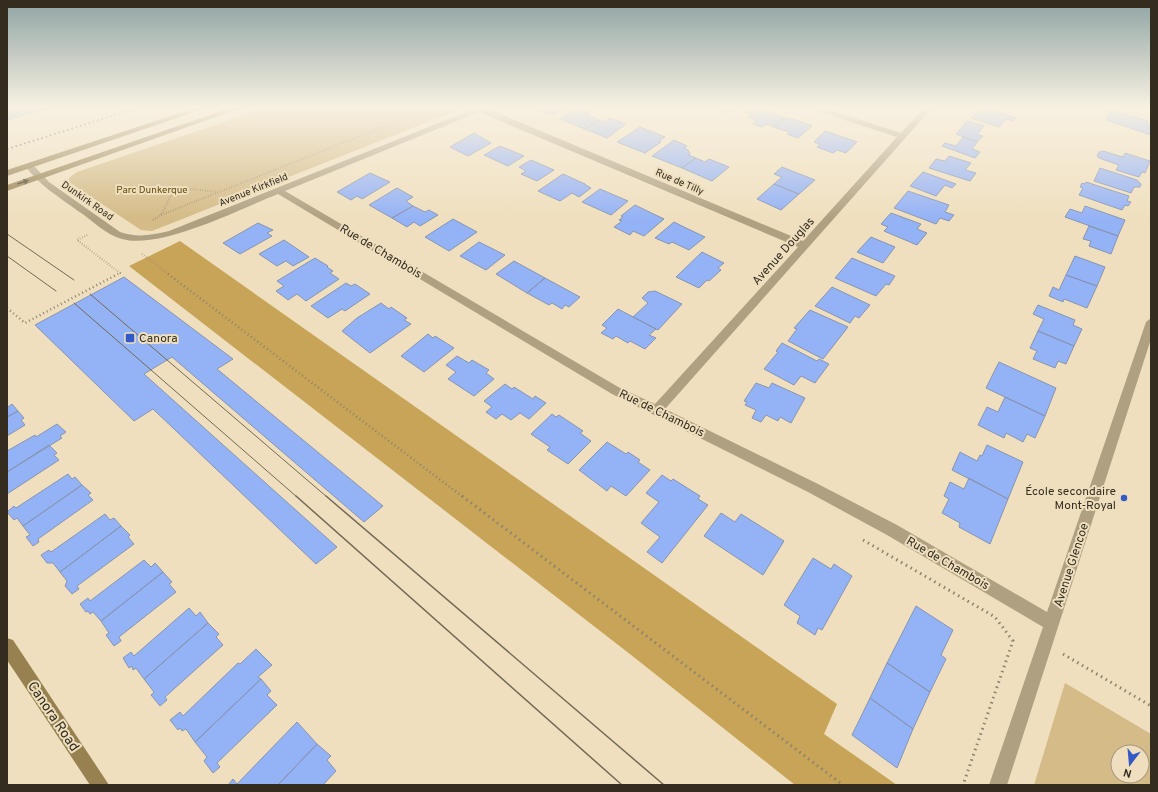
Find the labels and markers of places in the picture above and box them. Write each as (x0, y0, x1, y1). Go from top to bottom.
place label: Canora (139, 331, 178, 347)
marker: Canora (124, 332, 136, 344)
place label: École secondaire Mont-Royal (1025, 484, 1116, 514)
marker: École secondaire Mont-Royal (1119, 493, 1129, 503)

